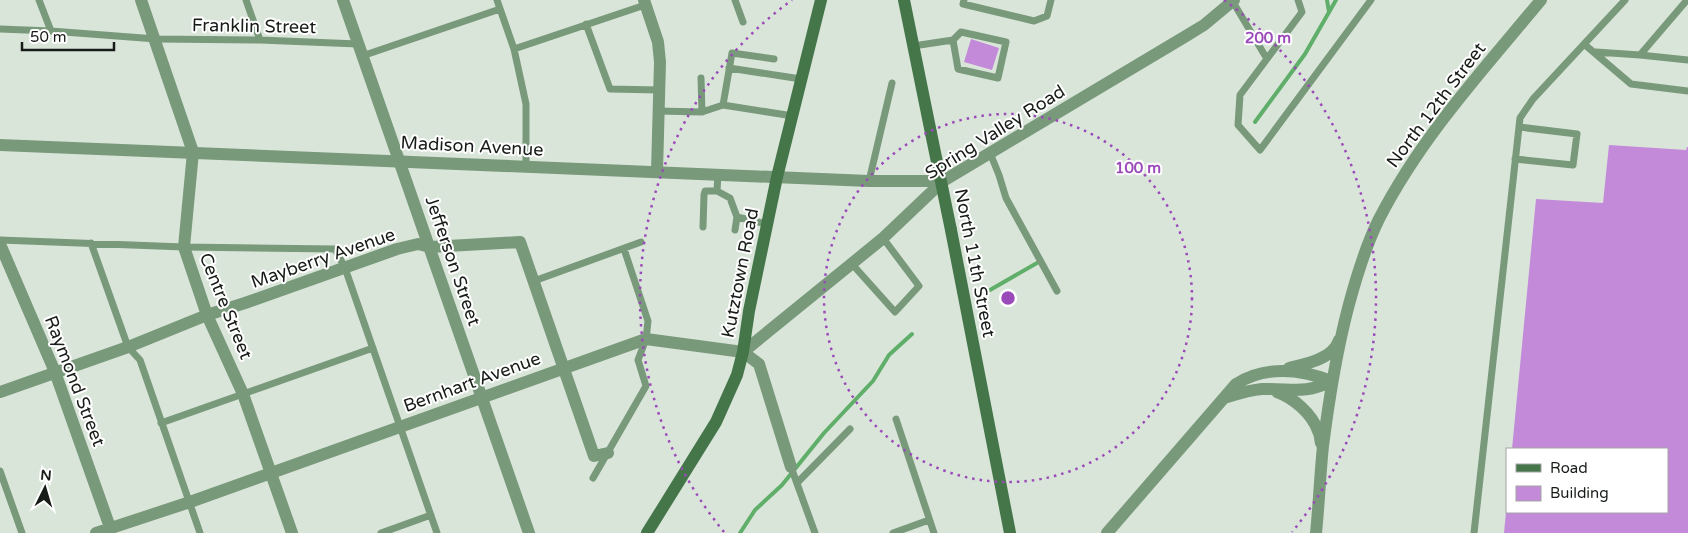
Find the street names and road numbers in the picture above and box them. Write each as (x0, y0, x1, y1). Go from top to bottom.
street label: Franklin Street (192, 14, 316, 38)
street label: North 12th Street (1382, 38, 1490, 172)
street label: Spring Valley Road (921, 80, 1069, 184)
street label: Madison Avenue (400, 131, 544, 161)
street label: North 11th Street (950, 187, 1000, 339)
street label: Jefferson Street (421, 193, 486, 329)
street label: Kutztown Road (717, 206, 763, 340)
street label: Mayberry Avenue (248, 223, 398, 293)
street label: Centre Street (195, 250, 257, 363)
street label: Raymond Street (40, 312, 110, 450)
street label: Bernhart Avenue (400, 347, 544, 417)

